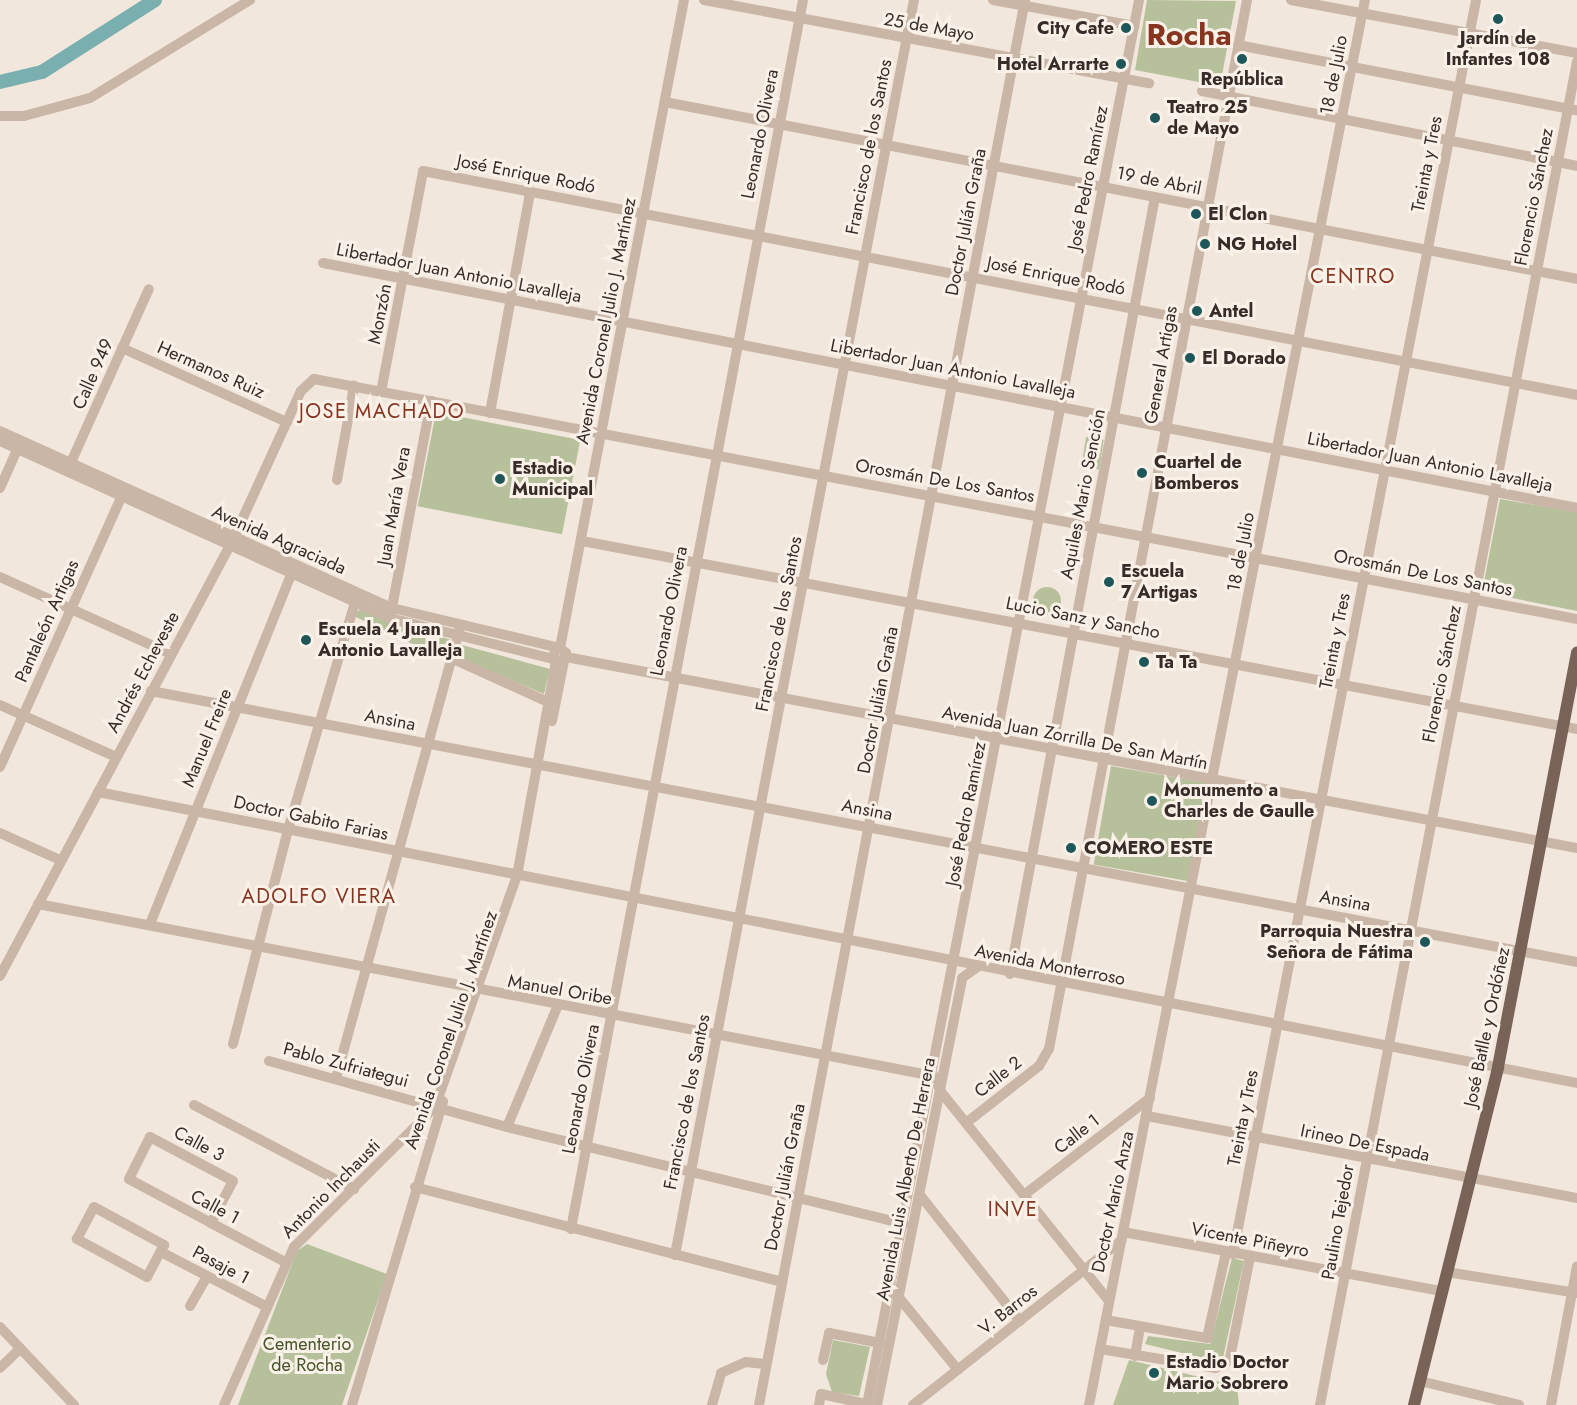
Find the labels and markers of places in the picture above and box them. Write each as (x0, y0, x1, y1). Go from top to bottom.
marker: Jardín de Infantes 108 (1491, 12, 1505, 26)
place label: City Cafe (1037, 17, 1114, 39)
marker: City Cafe (1119, 21, 1133, 35)
place label: Jardín de Infantes 108 (1446, 28, 1550, 70)
marker: República (1235, 52, 1249, 66)
place label: Hotel Arrarte (997, 53, 1109, 75)
marker: Hotel Arrarte (1114, 57, 1128, 71)
place label: República (1201, 68, 1283, 90)
place label: Teatro 25 de Mayo (1167, 97, 1248, 140)
marker: Teatro 25 de Mayo (1148, 111, 1162, 125)
place label: El Clon (1208, 203, 1268, 225)
marker: El Clon (1189, 207, 1203, 221)
place label: NG Hotel (1217, 233, 1297, 255)
marker: NG Hotel (1198, 237, 1212, 251)
place label: Antel (1209, 300, 1253, 322)
marker: Antel (1190, 304, 1204, 318)
place label: El Dorado (1202, 347, 1286, 369)
marker: El Dorado (1183, 351, 1197, 365)
place label: Cuartel de Bomberos (1154, 452, 1242, 494)
place label: Estadio Municipal (512, 458, 593, 500)
marker: Cuartel de Bomberos (1135, 466, 1149, 480)
marker: Estadio Municipal (493, 472, 507, 486)
place label: Escuela 7 Artigas (1121, 561, 1197, 604)
marker: Escuela 7 Artigas (1102, 575, 1116, 589)
place label: Escuela 4 Juan Antonio Lavalleja (318, 619, 462, 662)
marker: Escuela 4 Juan Antonio Lavalleja (299, 633, 313, 647)
place label: Ta Ta (1156, 651, 1197, 673)
marker: Ta Ta (1137, 655, 1151, 669)
place label: Monumento a Charles de Gaulle (1164, 780, 1314, 822)
marker: Monumento a Charles de Gaulle (1145, 794, 1159, 808)
place label: COMERO ESTE (1084, 837, 1213, 859)
marker: COMERO ESTE (1062, 839, 1080, 857)
place label: Parroquia Nuestra Señora de Fátima (1260, 921, 1413, 964)
marker: Parroquia Nuestra Señora de Fátima (1418, 935, 1432, 949)
place label: Estadio Doctor Mario Sobrero (1166, 1352, 1289, 1394)
marker: Estadio Doctor Mario Sobrero (1147, 1366, 1161, 1380)

